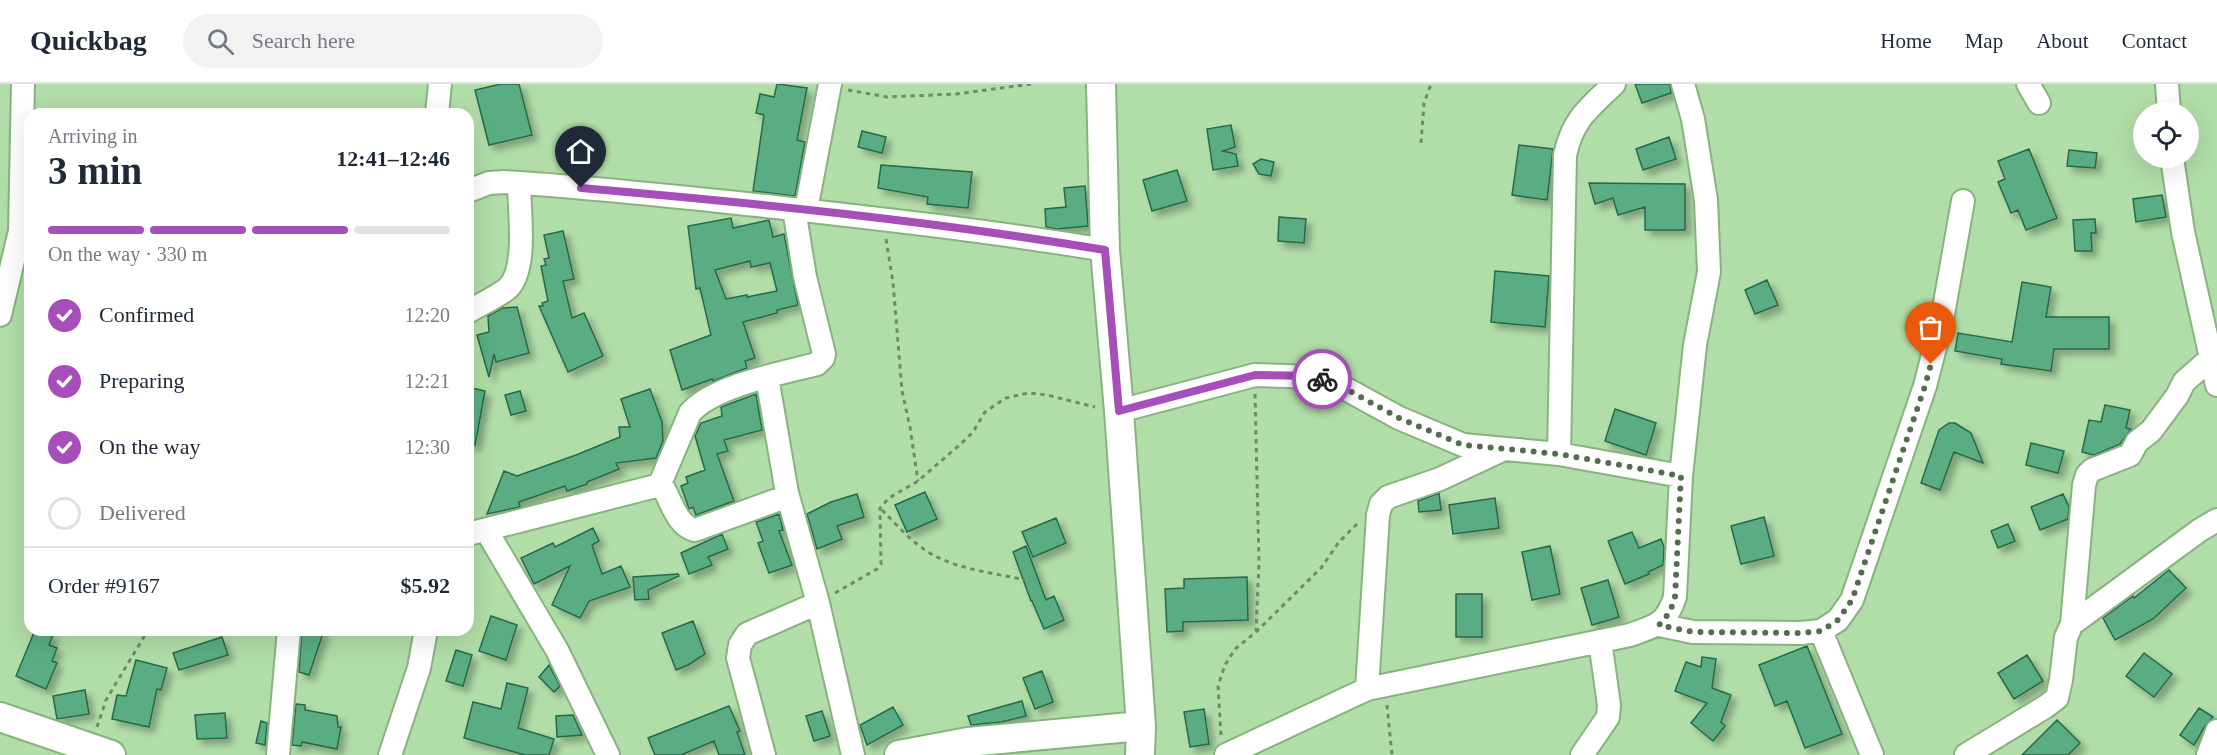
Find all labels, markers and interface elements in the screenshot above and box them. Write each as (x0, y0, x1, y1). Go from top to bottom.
search box (183, 14, 603, 68)
text: Quickbag (30, 25, 147, 56)
icon: search (204, 25, 237, 58)
text: Search here (252, 28, 355, 53)
text: Home (1880, 29, 1932, 53)
text: Map (1965, 29, 2003, 53)
text: About (2036, 29, 2089, 53)
text: Contact (2122, 29, 2187, 53)
map controls (2133, 102, 2199, 168)
button: locate (2133, 102, 2199, 168)
text: Arriving in (48, 125, 137, 147)
pin (555, 126, 606, 188)
icon: home (564, 135, 597, 168)
text: 12:41–12:46 (336, 146, 450, 171)
text: 3 min (48, 149, 142, 192)
text: On the way · 330 m (48, 243, 207, 265)
icon: check (48, 299, 81, 332)
text: Confirmed (99, 302, 194, 327)
pin (1905, 302, 1956, 364)
text: 12:20 (404, 304, 450, 326)
icon: bag (1914, 311, 1947, 344)
courier (1292, 349, 1352, 409)
icon: bike (1306, 363, 1339, 396)
icon: check (48, 365, 81, 398)
text: Preparing (99, 368, 185, 393)
text: 12:21 (404, 370, 450, 392)
icon: check (48, 431, 81, 464)
text: On the way (99, 434, 200, 459)
text: 12:30 (404, 436, 450, 458)
text: Delivered (99, 500, 186, 525)
text: Order #9167 (48, 573, 160, 598)
text: $5.92 (401, 573, 450, 598)

